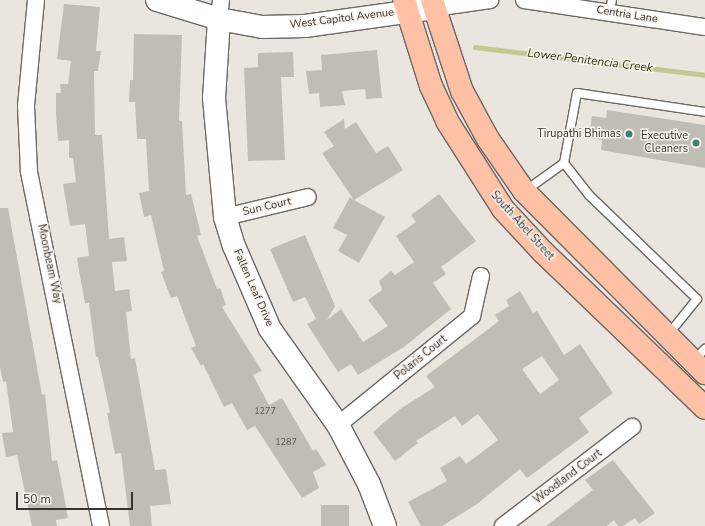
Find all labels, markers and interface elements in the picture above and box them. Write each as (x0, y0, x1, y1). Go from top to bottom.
street label: Centria Lane (595, 4, 659, 26)
street label: West Capitol Avenue (289, 6, 395, 32)
water label: Lower Penitencia Creek (526, 46, 654, 76)
place label: Tirupathi Bhimas (537, 127, 621, 141)
marker: Tirupathi Bhimas (624, 129, 634, 139)
place label: Executive Cleaners (641, 130, 688, 156)
marker: Executive Cleaners (691, 138, 701, 148)
street label: South Abel Street (488, 189, 556, 263)
street label: Sun Court (241, 195, 293, 219)
street label: Moonbeam Way (34, 223, 64, 305)
street label: Fallen Leaf Drive (230, 247, 276, 329)
street label: Polaris Court (392, 333, 450, 383)
house number: 1277 (254, 406, 276, 416)
house number: 1287 (275, 437, 297, 447)
street label: Woodland Court (531, 447, 605, 507)
scale bar (18, 484, 135, 510)
text: 50 m (23, 491, 51, 507)

